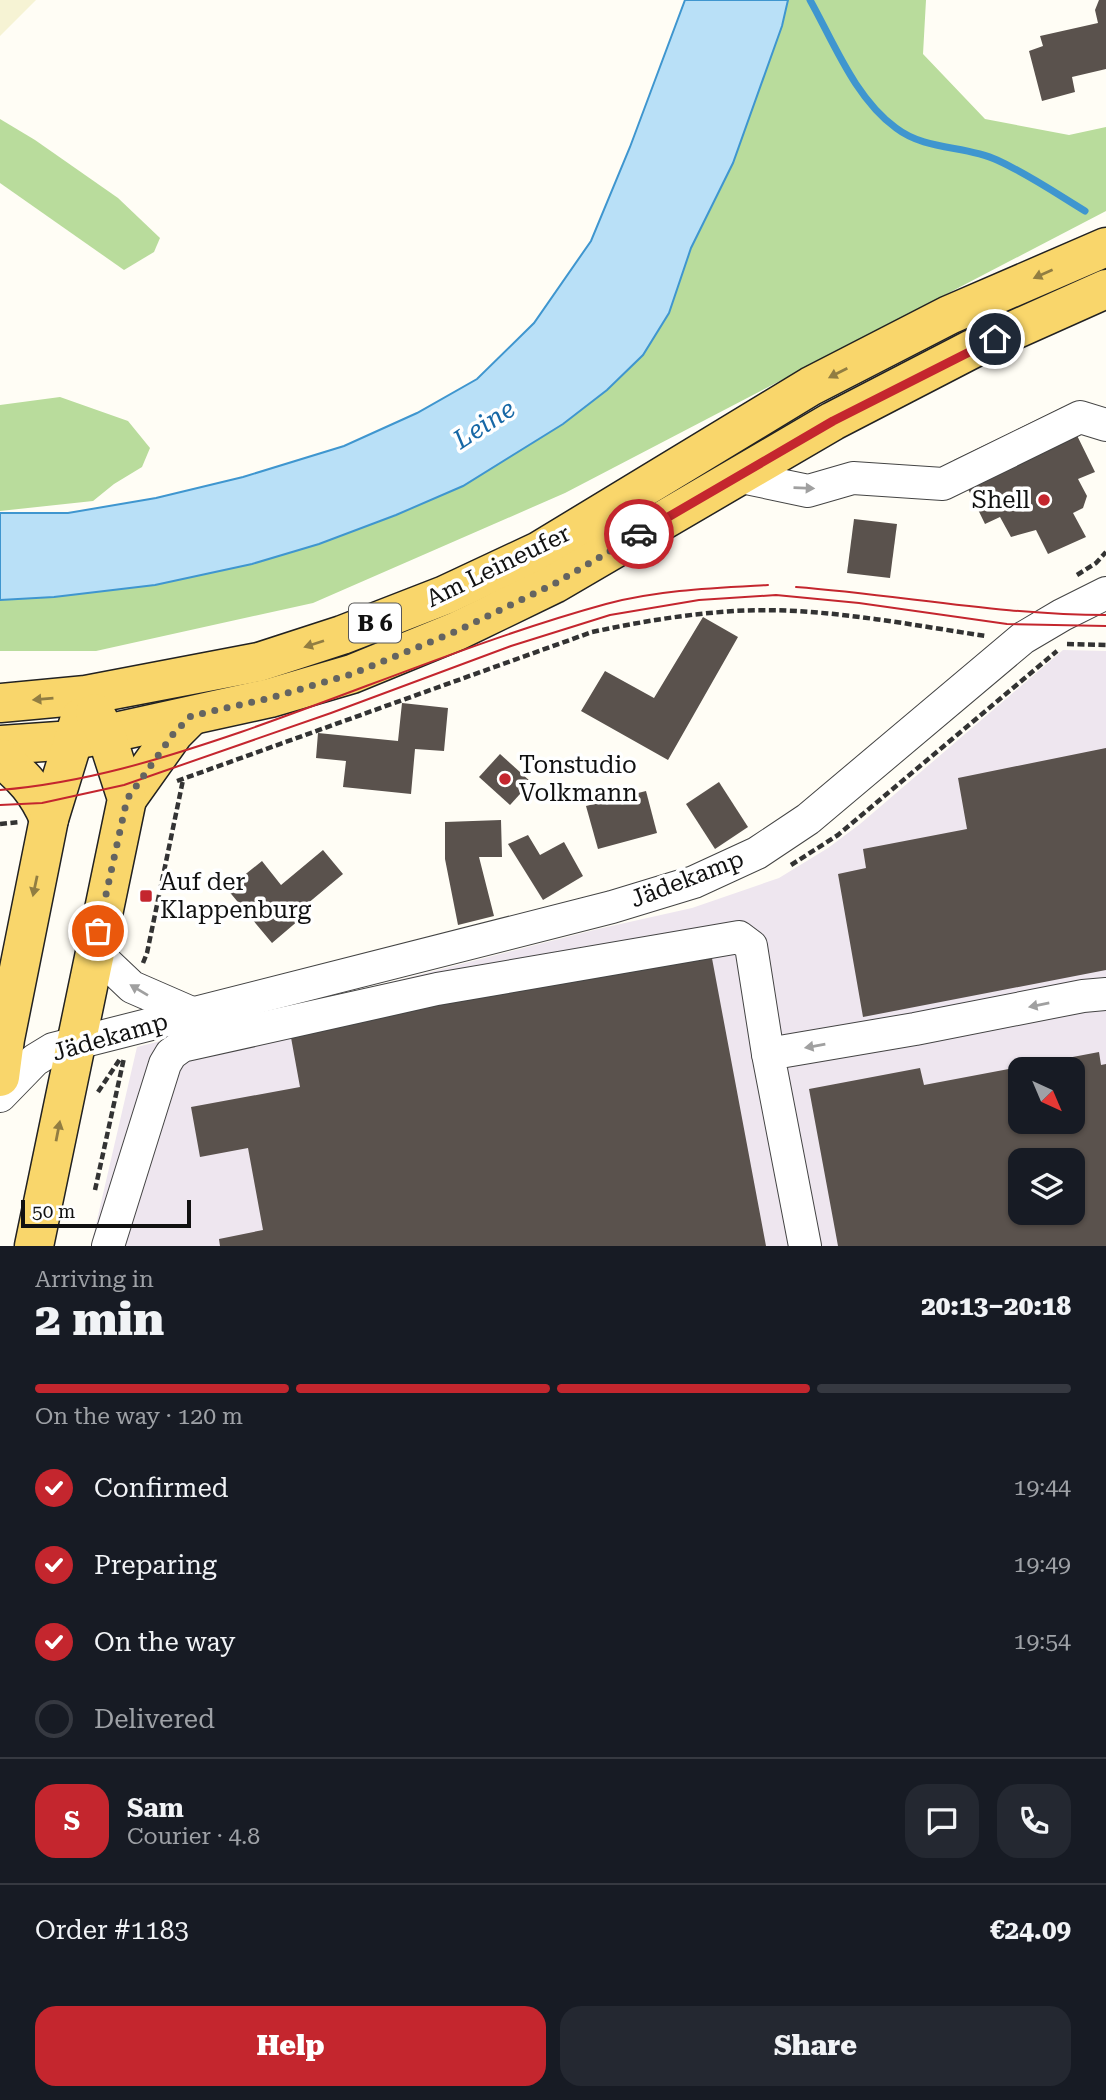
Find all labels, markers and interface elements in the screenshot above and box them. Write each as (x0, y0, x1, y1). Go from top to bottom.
one-way arrow (1033, 268, 1053, 280)
pin (965, 309, 1025, 369)
icon: home (976, 320, 1014, 358)
one-way arrow (828, 367, 848, 378)
water label: Leine (447, 393, 520, 455)
one-way arrow (793, 483, 815, 494)
place label: Shell (972, 486, 1030, 514)
marker: Shell (1036, 492, 1052, 508)
courier (604, 499, 674, 569)
icon: car (620, 515, 658, 553)
street label: Am Leineufer (422, 519, 575, 613)
road number: B 6 (349, 604, 401, 642)
one-way arrow (304, 639, 325, 650)
one-way arrow (32, 694, 54, 705)
place label: Tonstudio Volkmann (519, 751, 638, 807)
marker: Tonstudio Volkmann (497, 771, 513, 787)
street label: Jädekamp (626, 845, 748, 913)
place label: Auf der Klappenburg (160, 868, 312, 924)
one-way arrow (30, 875, 41, 897)
marker: Auf der Klappenburg (138, 888, 154, 904)
pin (68, 901, 128, 961)
icon: bag (79, 912, 117, 950)
one-way arrow (129, 984, 148, 996)
one-way arrow (1028, 999, 1050, 1010)
street label: Jädekamp (49, 1007, 171, 1067)
one-way arrow (804, 1041, 826, 1052)
north arrow (1008, 1057, 1085, 1134)
map controls (1008, 1057, 1085, 1225)
one-way arrow (52, 1120, 63, 1142)
button: layers (1008, 1148, 1085, 1225)
scale bar (21, 1197, 191, 1229)
text: 50 m (32, 1200, 75, 1223)
text: Arriving in (35, 1266, 154, 1293)
text: 20:13–20:18 (921, 1291, 1071, 1321)
text: 2 min (35, 1292, 164, 1346)
text: On the way · 120 m (35, 1403, 243, 1430)
icon: check (35, 1469, 73, 1507)
text: Confirmed (94, 1473, 229, 1503)
text: 19:44 (1014, 1474, 1071, 1501)
icon: check (35, 1546, 73, 1584)
text: Preparing (94, 1550, 217, 1580)
text: 19:49 (1014, 1551, 1071, 1578)
icon: check (35, 1623, 73, 1661)
text: On the way (94, 1627, 235, 1657)
text: 19:54 (1014, 1628, 1071, 1655)
text: Delivered (94, 1704, 215, 1734)
button: chat (905, 1784, 979, 1858)
button: phone (997, 1784, 1071, 1858)
text: Sam (127, 1793, 184, 1823)
text: S (64, 1806, 80, 1836)
text: Courier · 4.8 (127, 1823, 260, 1850)
text: Order #1183 (35, 1915, 189, 1945)
text: €24.09 (990, 1915, 1071, 1945)
button: Help (35, 2006, 546, 2086)
button: Share (560, 2006, 1071, 2086)

